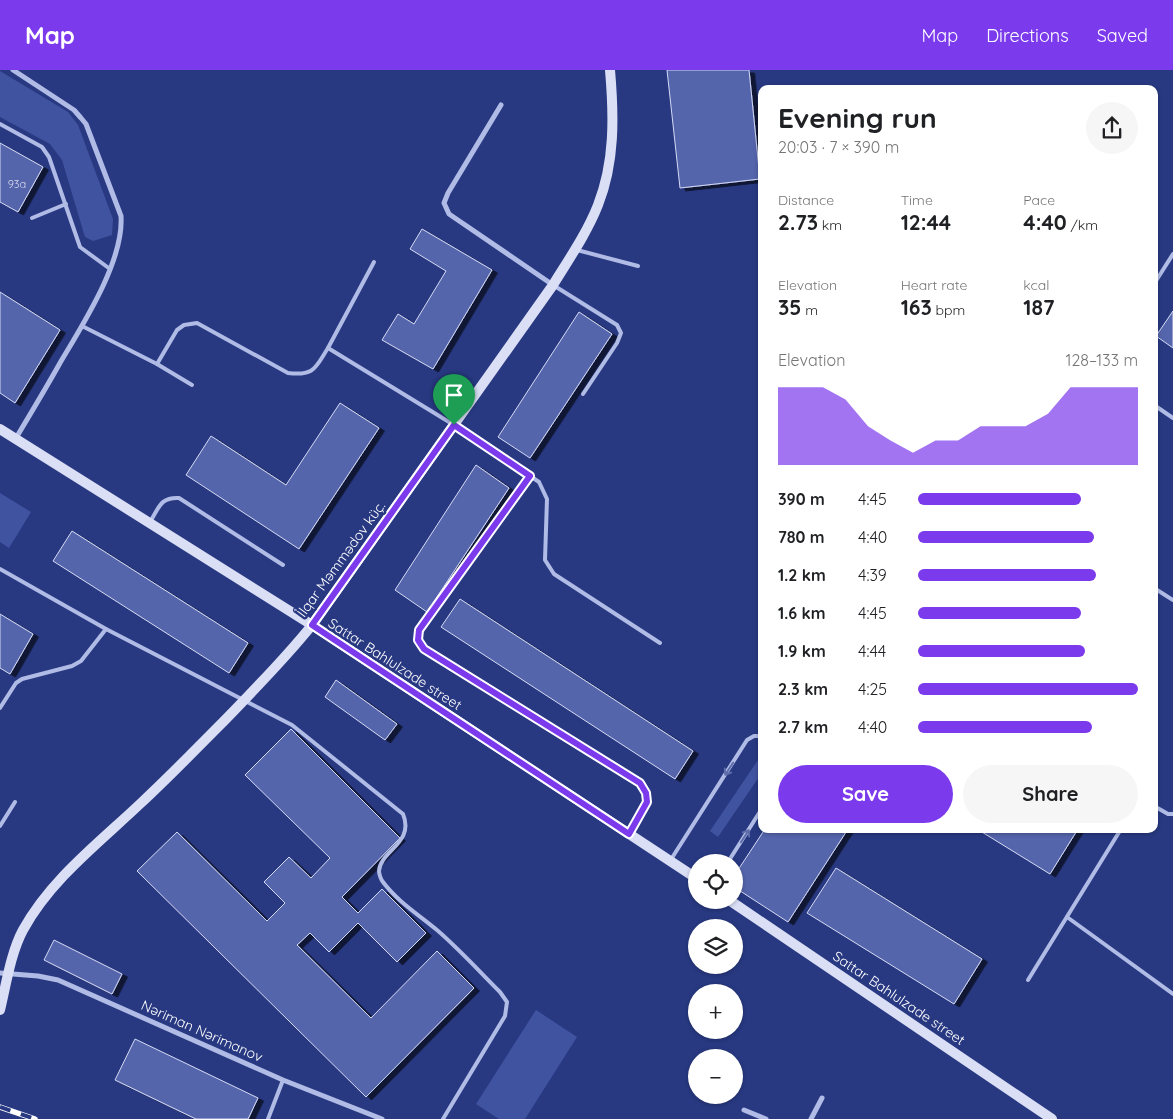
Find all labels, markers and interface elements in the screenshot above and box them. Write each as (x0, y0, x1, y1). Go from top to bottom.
text: Map (25, 20, 75, 50)
text: Map (921, 24, 958, 47)
text: Directions (986, 24, 1069, 47)
text: Saved (1097, 24, 1148, 47)
text: Evening run (778, 100, 937, 135)
button: share (1086, 102, 1138, 154)
text: 20:03 · 7 × 390 m (778, 137, 899, 157)
house number: 93a (8, 177, 26, 191)
text: Distance (778, 191, 834, 209)
text: Time (901, 191, 933, 209)
text: Pace (1023, 191, 1055, 209)
text: 2.73 (778, 209, 818, 235)
text: 12:44 (901, 209, 951, 235)
text: 4:40 (1023, 209, 1067, 235)
text: km (818, 216, 842, 234)
text: /km (1067, 216, 1098, 234)
text: Elevation (778, 276, 837, 294)
text: Heart rate (901, 276, 967, 294)
text: kcal (1023, 276, 1049, 294)
text: 35 (778, 294, 801, 320)
text: 163 (901, 294, 932, 320)
text: 187 (1023, 294, 1055, 320)
text: m (801, 301, 818, 319)
text: bpm (932, 301, 965, 319)
text: Elevation (778, 350, 845, 370)
text: 128–133 m (1066, 350, 1138, 370)
pin (433, 374, 475, 425)
icon: arrive (440, 381, 468, 409)
text: 390 m (778, 489, 825, 509)
text: 4:45 (858, 489, 887, 509)
street label: İlqar Məmmədov küç. (293, 497, 389, 621)
text: 780 m (778, 527, 825, 547)
text: 4:40 (858, 527, 887, 547)
text: 1.2 km (778, 565, 826, 585)
text: 4:39 (858, 565, 887, 585)
text: 1.6 km (778, 603, 825, 623)
text: 4:45 (858, 603, 887, 623)
street label: Sattar Bahlulzade street (325, 614, 465, 714)
text: 1.9 km (778, 641, 826, 661)
text: 4:44 (858, 641, 886, 661)
text: 2.3 km (778, 679, 828, 699)
text: 4:25 (858, 679, 887, 699)
text: 2.7 km (778, 717, 828, 737)
text: 4:40 (858, 717, 887, 737)
one-way arrow (724, 761, 734, 775)
button: Save (778, 765, 953, 823)
button: Share (963, 765, 1138, 823)
one-way arrow (740, 830, 750, 844)
map controls (688, 854, 743, 1104)
button: locate (688, 854, 743, 909)
button: layers (688, 919, 743, 974)
street label: Sattar Bahlulzade street (829, 947, 969, 1049)
button: + (688, 984, 743, 1039)
street label: Nəriman Nərimanov (138, 996, 266, 1066)
button: − (688, 1049, 743, 1104)

